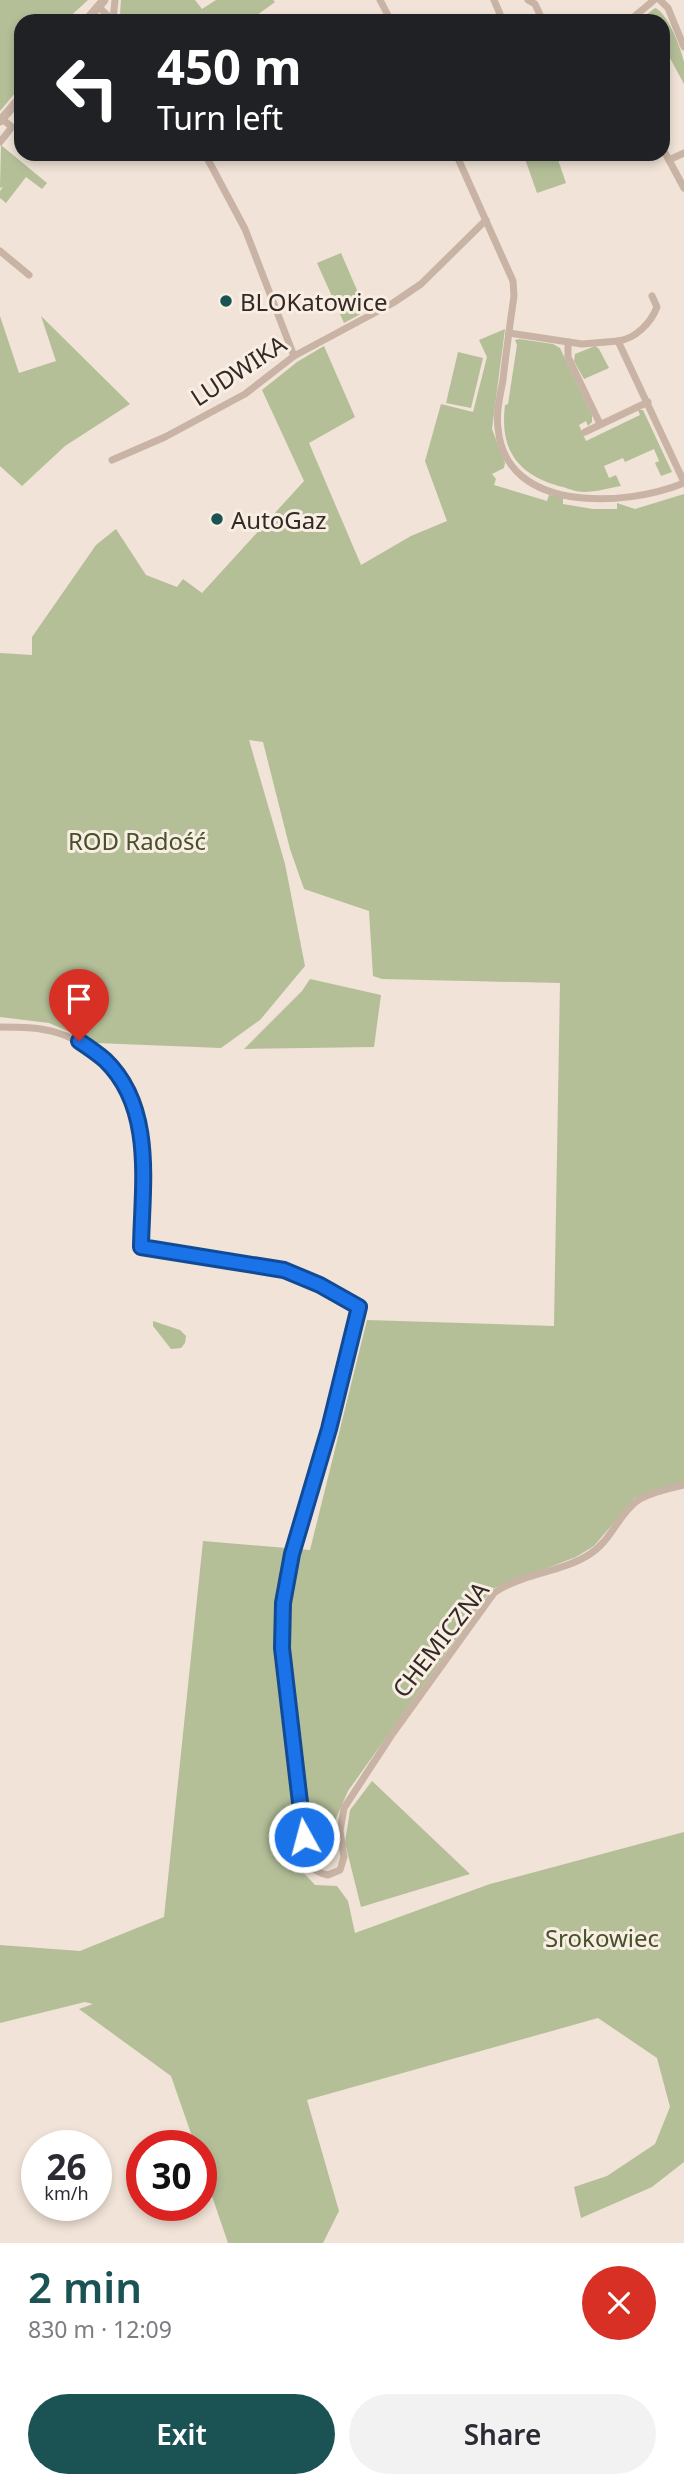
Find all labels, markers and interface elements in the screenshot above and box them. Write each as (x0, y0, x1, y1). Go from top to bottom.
text: 450 m (157, 33, 302, 99)
icon: left (42, 42, 133, 133)
text: Turn left (157, 96, 283, 139)
place label: BLOKatowice (240, 285, 388, 318)
marker: BLOKatowice (218, 293, 234, 309)
street label: LUDWIKA (184, 326, 293, 413)
place label: AutoGaz (231, 503, 327, 536)
marker: AutoGaz (209, 511, 225, 527)
park label: ROD Radość (68, 824, 206, 857)
pin (49, 969, 109, 1041)
icon: arrive (60, 980, 98, 1018)
street label: CHEMICZNA (384, 1574, 496, 1704)
position arrow (267, 1800, 341, 1874)
park label: Srokowiec (545, 1921, 659, 1954)
speed limit sign: 30 (126, 2130, 217, 2221)
text: 26 (46, 2143, 87, 2190)
text: km/h (44, 2181, 89, 2205)
text: 2 min (28, 2258, 142, 2315)
button: close (582, 2266, 656, 2340)
text: 830 m · 12:09 (28, 2313, 172, 2345)
button: Exit (28, 2394, 335, 2474)
button: Share (349, 2394, 656, 2474)

